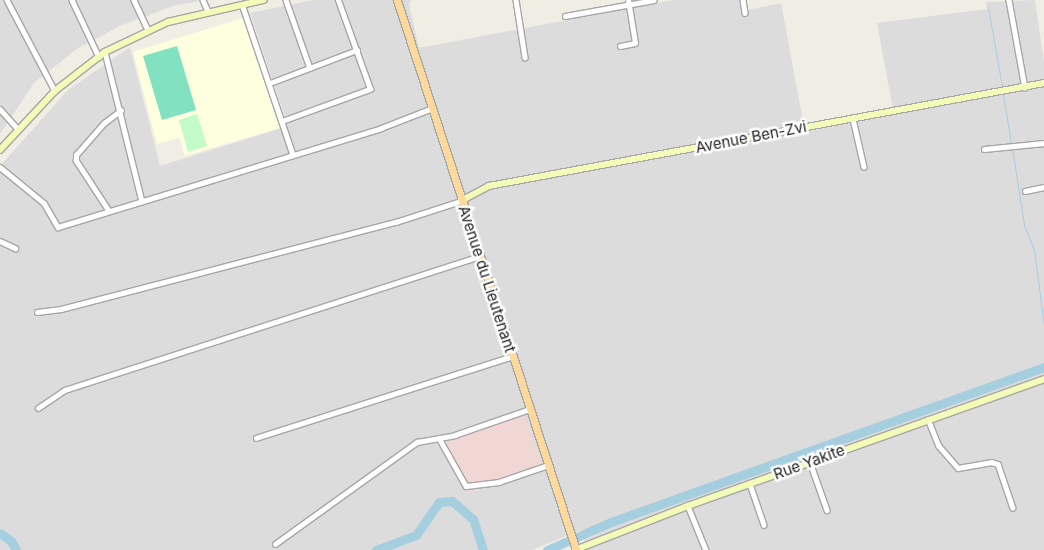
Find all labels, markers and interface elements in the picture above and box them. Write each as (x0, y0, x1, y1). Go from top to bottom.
street label: Avenue Ben-Zvi (694, 117, 808, 157)
street label: Avenue du Lieutenant (455, 203, 519, 355)
street label: Rue Yakite (771, 441, 847, 483)

